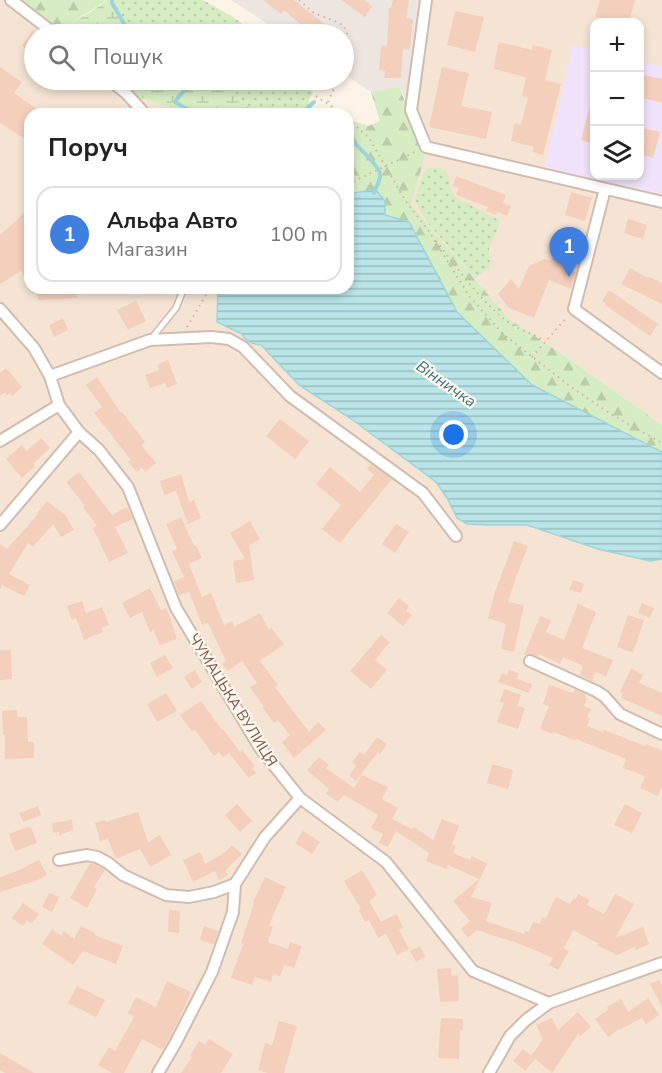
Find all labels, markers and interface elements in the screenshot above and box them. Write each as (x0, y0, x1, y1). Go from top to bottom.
map controls (590, 18, 644, 180)
button: + (590, 18, 644, 72)
search box (24, 24, 354, 90)
icon: search (45, 41, 78, 74)
text: Пошук (93, 42, 163, 72)
button: − (590, 72, 644, 126)
button: layers (590, 126, 644, 180)
text: Поруч (48, 130, 128, 165)
text: Альфа Авто (107, 206, 238, 236)
text: 1 (64, 221, 76, 248)
text: 100 m (270, 221, 328, 248)
pin: 1 (550, 228, 588, 277)
text: Магазин (107, 236, 188, 263)
water label: Вінничка (412, 355, 480, 413)
your location (439, 420, 468, 449)
street label: ЧУМАЦЬКА ВУЛИЦЯ (184, 630, 282, 770)

